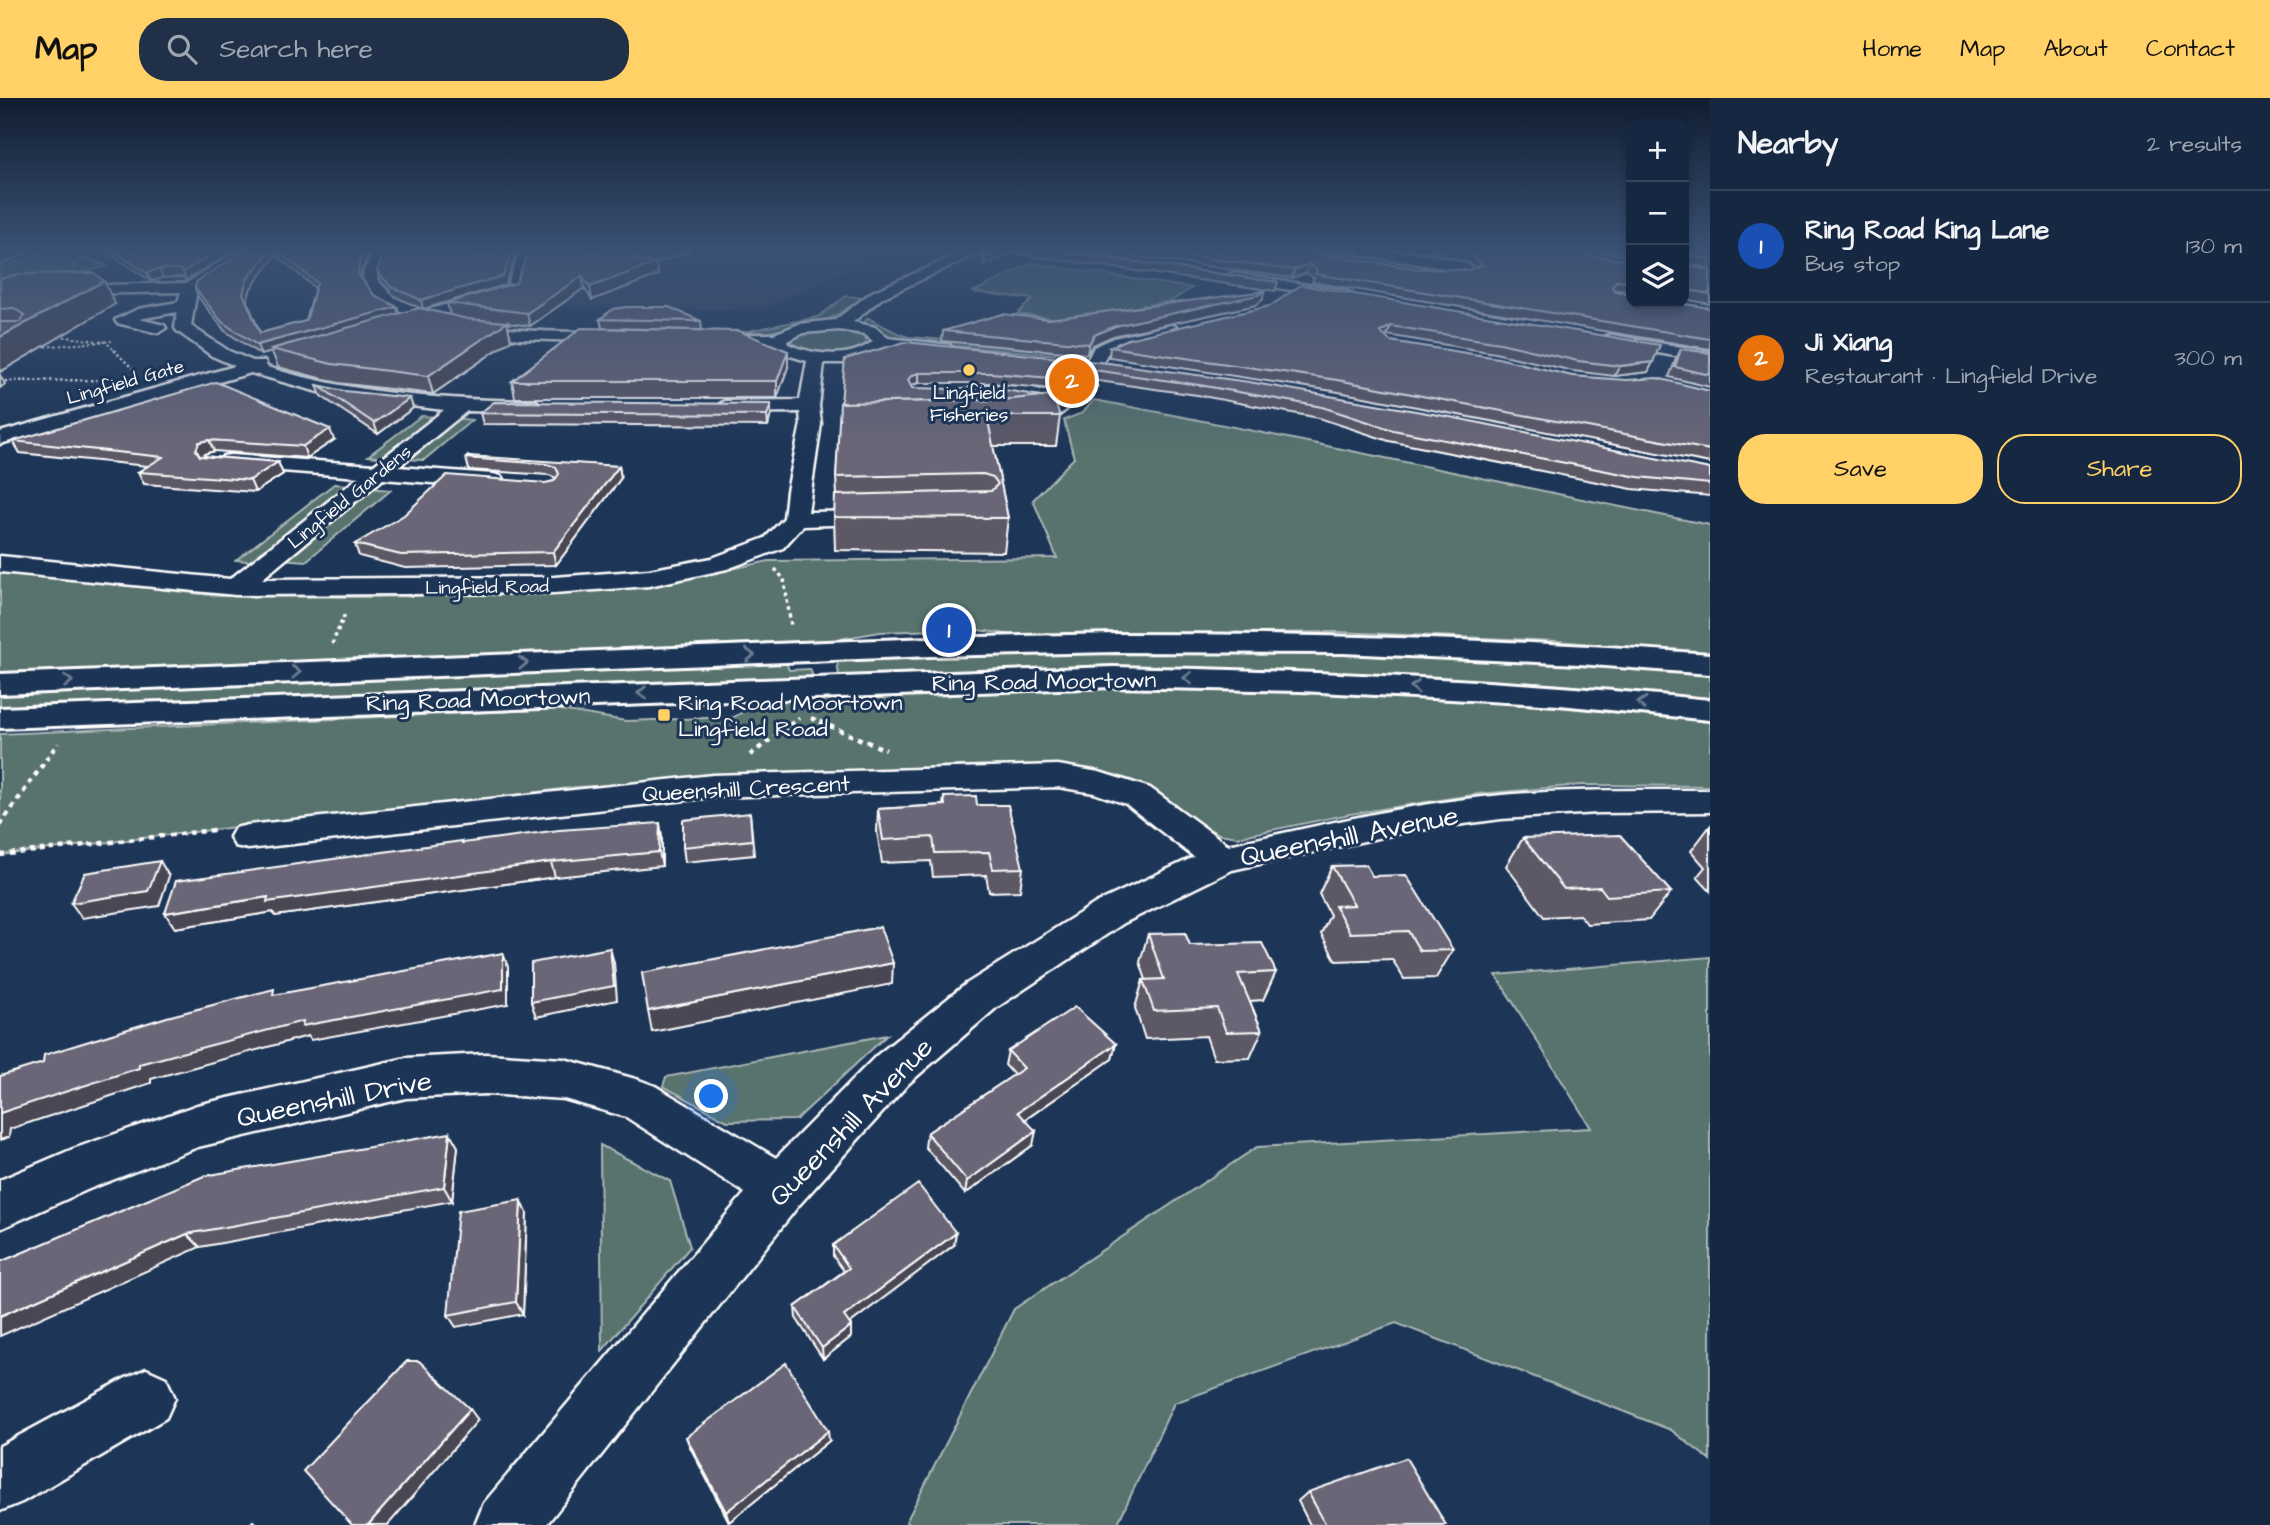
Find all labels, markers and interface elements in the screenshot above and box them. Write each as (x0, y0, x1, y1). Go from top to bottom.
search box (139, 18, 629, 81)
text: Map (35, 26, 97, 72)
icon: search (163, 30, 201, 68)
text: Search here (219, 31, 373, 67)
text: Home (1862, 32, 1922, 66)
text: Map (1960, 32, 2005, 66)
text: About (2043, 32, 2108, 66)
text: Contact (2146, 32, 2235, 66)
map controls (1626, 119, 1689, 308)
button: + (1626, 119, 1689, 182)
text: Nearby (1738, 123, 1838, 165)
text: 2 results (2147, 128, 2242, 160)
button: − (1626, 182, 1689, 245)
text: Ring Road King Lane (1805, 212, 2049, 248)
text: 1 (1760, 230, 1762, 262)
text: 130 m (2186, 230, 2242, 262)
button: layers (1626, 245, 1689, 308)
text: Bus stop (1805, 248, 1900, 280)
text: Ji Xiang (1805, 324, 1892, 360)
text: 2 (1754, 342, 1768, 374)
text: 300 m (2174, 342, 2242, 374)
street label: Lingfield Gate (64, 353, 188, 413)
pin: 2 (1049, 355, 1095, 407)
text: Restaurant · Lingfield Drive (1805, 360, 2097, 392)
marker: Lingfield Fisheries (961, 362, 977, 378)
place label: Lingfield Fisheries (930, 380, 1008, 429)
button: Save (1738, 434, 1983, 504)
button: Share (1997, 434, 2242, 504)
street label: Lingfield Gardens (282, 439, 418, 556)
street label: Lingfield Road (425, 573, 549, 603)
pin: 1 (926, 604, 972, 656)
one-way arrow (745, 647, 756, 662)
one-way arrow (518, 656, 529, 671)
street label: Ring Road Moortown (932, 664, 1157, 701)
one-way arrow (290, 665, 301, 680)
one-way arrow (1182, 671, 1193, 686)
one-way arrow (63, 674, 74, 689)
one-way arrow (1410, 679, 1421, 694)
street label: Ring Road Moortown (365, 680, 591, 721)
one-way arrow (636, 685, 647, 701)
place label: Ring Road Moortown Lingfield Road (678, 687, 902, 746)
one-way arrow (1636, 696, 1647, 711)
marker: Ring Road Moortown Lingfield Road (656, 707, 672, 723)
street label: Queenshill Crescent (641, 768, 851, 810)
street label: Queenshill Avenue (1237, 796, 1462, 877)
street label: Queenshill Avenue (760, 1029, 942, 1215)
street label: Queenshill Drive (233, 1061, 435, 1138)
your location (694, 1079, 728, 1113)

